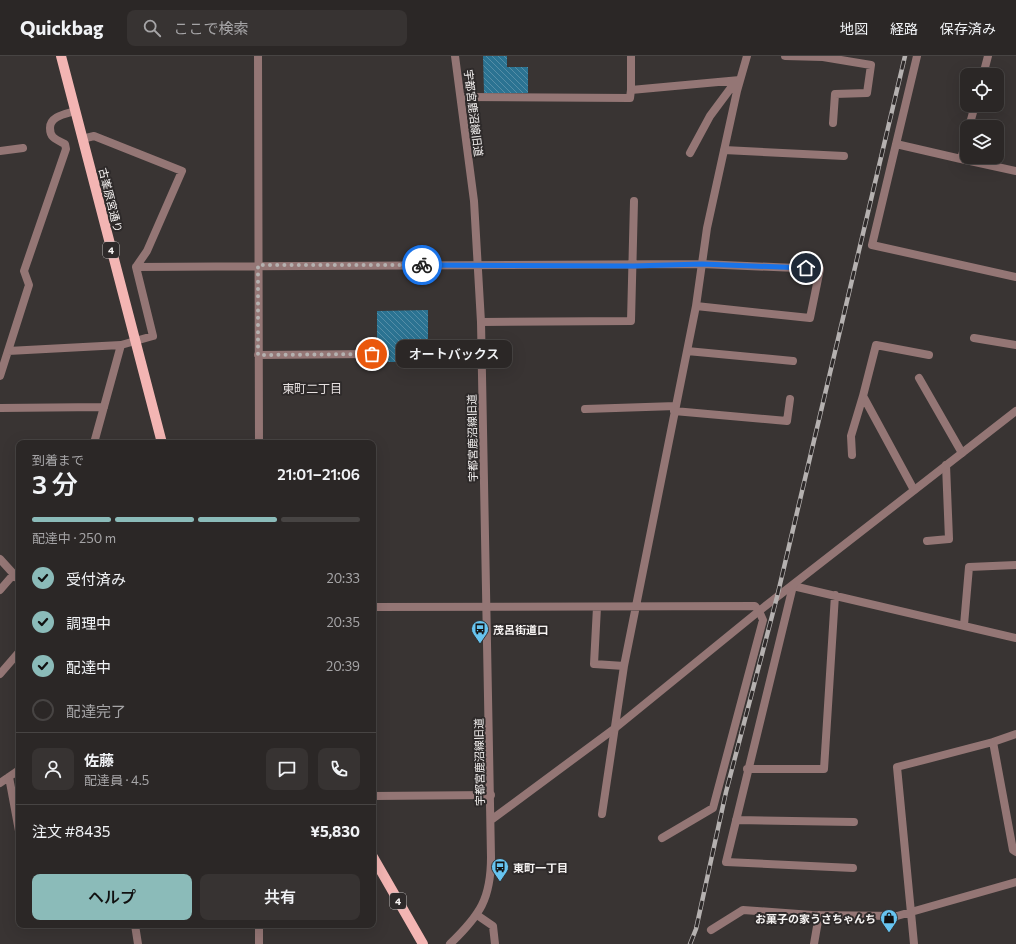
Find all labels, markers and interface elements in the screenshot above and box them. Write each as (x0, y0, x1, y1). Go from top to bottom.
search box (127, 10, 407, 46)
text: Quickbag (20, 16, 103, 39)
icon: search (141, 17, 163, 39)
text: ここで検索 (173, 19, 248, 37)
text: 地図 (840, 20, 868, 37)
text: 経路 (890, 20, 918, 37)
text: 保存済み (940, 20, 996, 37)
map controls (960, 68, 1004, 164)
button: locate (960, 68, 1004, 112)
street label: 宇都宮鹿沼線旧道 (462, 69, 486, 157)
button: layers (960, 120, 1004, 164)
street label: 古峯原宮通り (97, 166, 125, 234)
road number: 4 (103, 242, 119, 258)
courier (402, 245, 442, 285)
pin (789, 251, 823, 285)
icon: bike (411, 254, 433, 276)
icon: home (795, 257, 817, 279)
pin (355, 337, 389, 371)
callout: オートバックス (396, 340, 512, 368)
icon: bag (361, 343, 383, 365)
text: オートバックス (409, 346, 499, 362)
district label: 東町二丁目 (282, 381, 342, 395)
street label: 宇都宮鹿沼線旧道 (465, 394, 479, 482)
text: 到着まで (32, 452, 84, 468)
text: 21:01–21:06 (277, 465, 360, 483)
text: 3 分 (32, 468, 78, 499)
text: 配達中 · 250 m (32, 530, 116, 546)
icon: check (32, 567, 54, 589)
text: 受付済み (66, 570, 126, 588)
text: 20:33 (326, 570, 360, 586)
icon: check (32, 611, 54, 633)
text: 調理中 (66, 614, 111, 632)
text: 20:35 (326, 614, 360, 630)
bus stop icon: 茂呂街道口 (470, 619, 490, 644)
place label: 茂呂街道口 (493, 623, 548, 636)
icon: check (32, 655, 54, 677)
text: 配達中 (66, 658, 111, 676)
text: 20:39 (326, 658, 360, 674)
text: 配達完了 (66, 702, 126, 720)
street label: 宇都宮鹿沼線旧道 (472, 718, 486, 806)
button: person (32, 748, 74, 790)
button: chat (266, 748, 308, 790)
button: phone (318, 748, 360, 790)
text: 佐藤 (84, 751, 114, 769)
text: 配達員 · 4.5 (84, 772, 149, 788)
text: 注文 #8435 (32, 822, 110, 840)
text: ¥5,830 (310, 822, 360, 840)
bus stop icon: 東町一丁目 (490, 857, 510, 882)
place label: 東町一丁目 (513, 861, 568, 874)
button: ヘルプ (32, 874, 192, 920)
button: 共有 (200, 874, 360, 920)
road number: 4 (390, 893, 406, 909)
shop icon: お菓子の家うさちゃんち (879, 908, 899, 933)
place label: お菓子の家うさちゃんち (755, 912, 876, 925)

